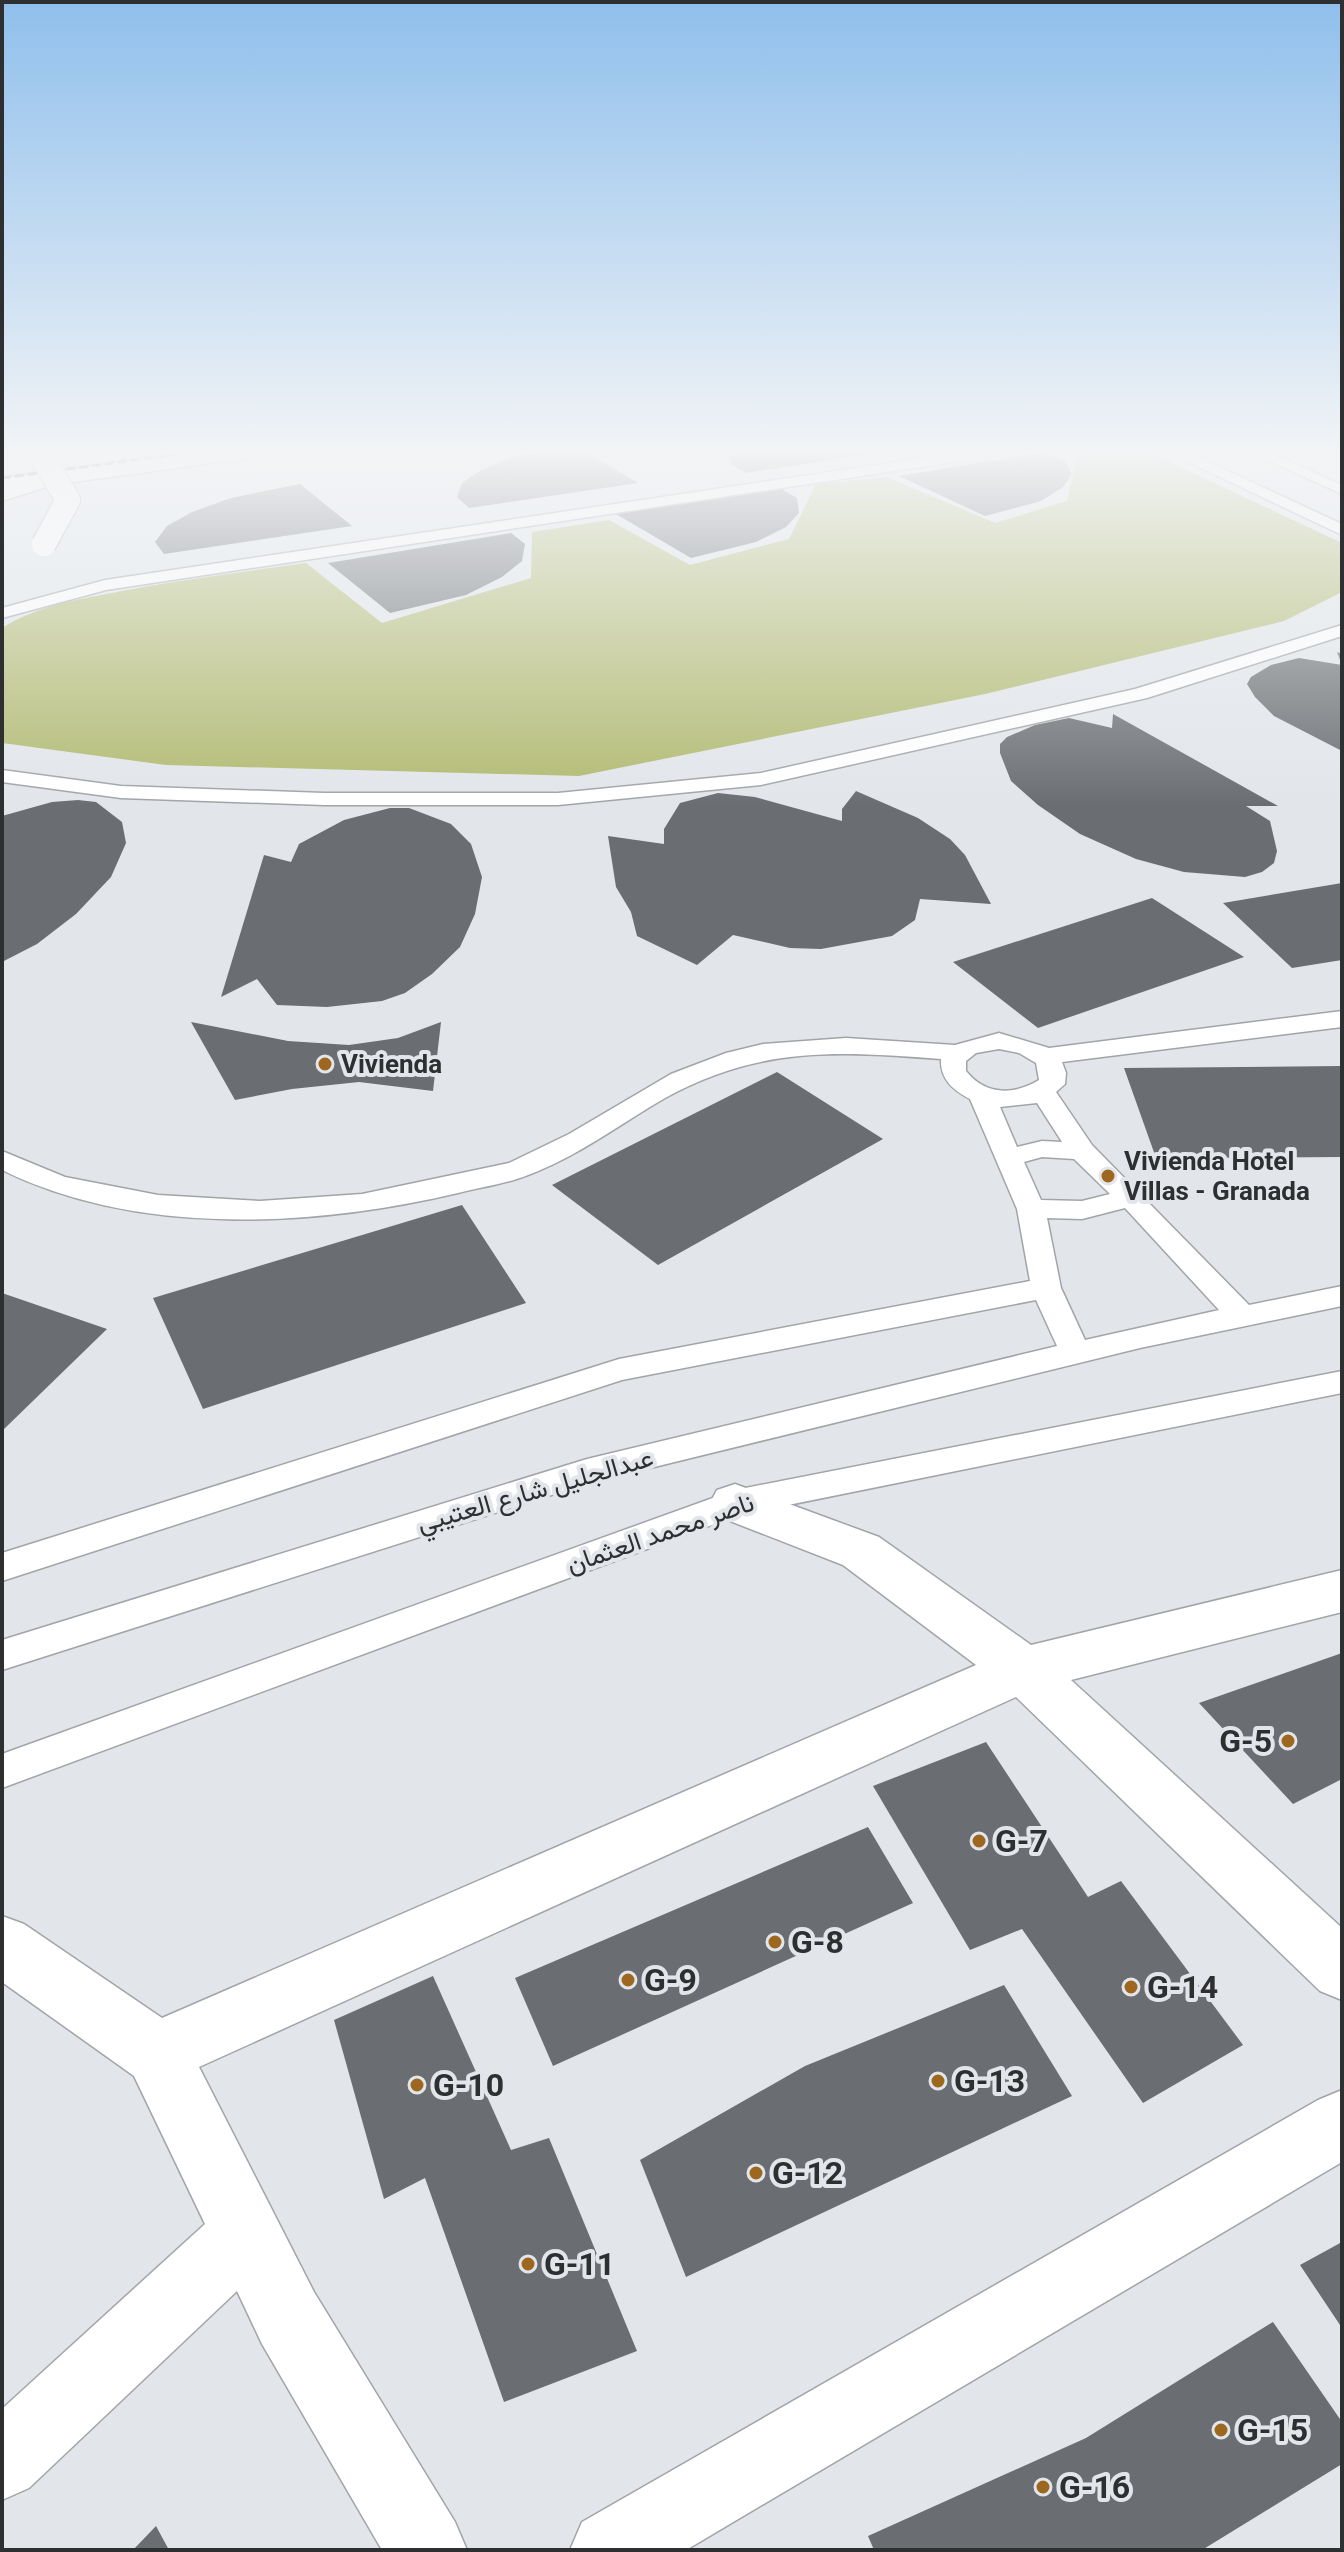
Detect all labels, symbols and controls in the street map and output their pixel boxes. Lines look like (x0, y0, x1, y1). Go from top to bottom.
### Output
place label: Vivienda (341, 1049, 442, 1079)
marker: Vivienda (316, 1055, 334, 1073)
place label: Vivienda Hotel Villas - Granada (1124, 1146, 1310, 1206)
marker: Vivienda Hotel Villas - Granada (1099, 1167, 1117, 1185)
street label: عبدالجليل شارع العتيبي (413, 1442, 658, 1544)
street label: ناصر محمد العثمان (562, 1487, 758, 1580)
place label: G-5 (1219, 1722, 1272, 1760)
marker: G-5 (1279, 1732, 1297, 1750)
place label: G-7 (995, 1822, 1048, 1860)
marker: G-7 (970, 1832, 988, 1850)
place label: G-8 (791, 1923, 844, 1961)
marker: G-8 (766, 1933, 784, 1951)
place label: G-9 (644, 1961, 697, 1999)
place label: G-14 (1147, 1968, 1218, 2006)
marker: G-9 (619, 1971, 637, 1989)
marker: G-14 (1122, 1978, 1140, 1996)
place label: G-13 (954, 2062, 1025, 2100)
place label: G-10 (433, 2066, 504, 2104)
marker: G-13 (929, 2072, 947, 2090)
marker: G-10 (408, 2076, 426, 2094)
place label: G-12 (772, 2154, 843, 2192)
marker: G-12 (747, 2164, 765, 2182)
place label: G-11 (544, 2245, 615, 2283)
marker: G-11 (519, 2255, 537, 2273)
place label: G-15 (1237, 2411, 1308, 2449)
marker: G-15 (1212, 2421, 1230, 2439)
place label: G-16 (1059, 2468, 1130, 2506)
marker: G-16 (1034, 2478, 1052, 2496)

